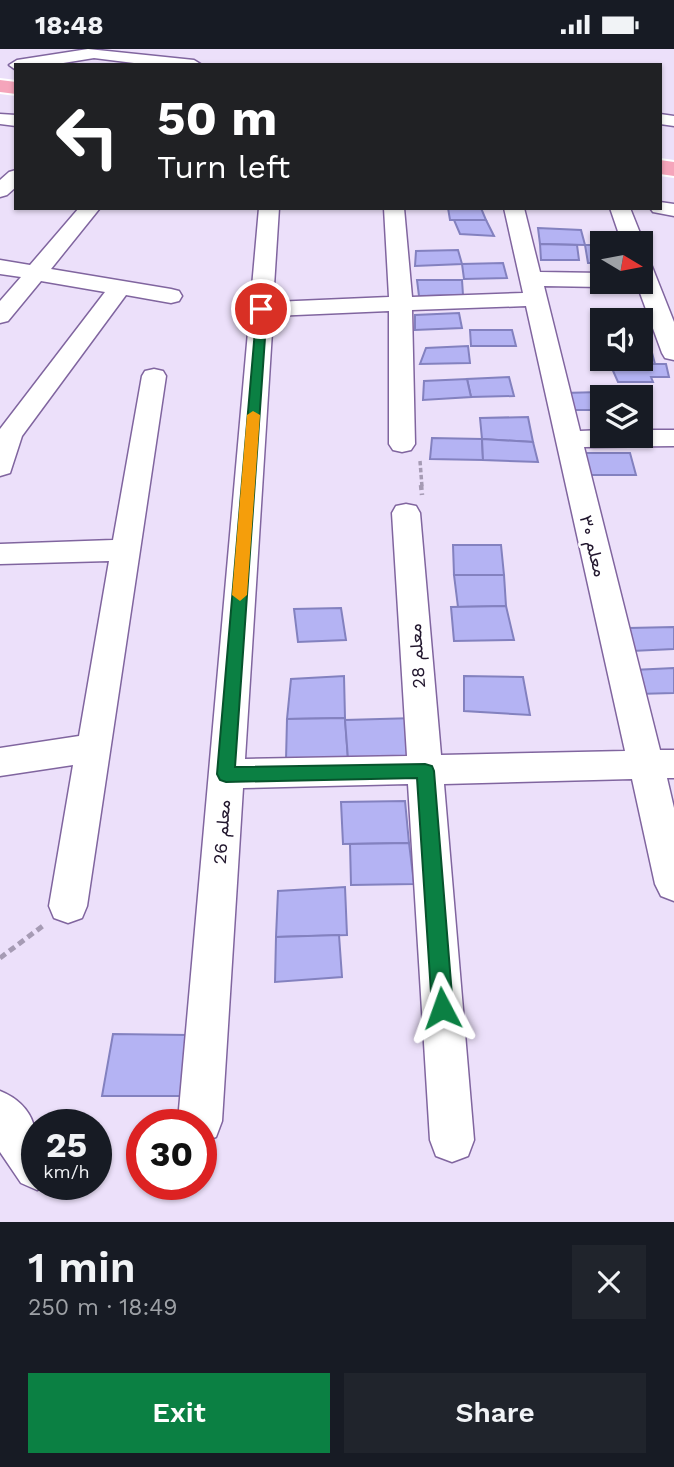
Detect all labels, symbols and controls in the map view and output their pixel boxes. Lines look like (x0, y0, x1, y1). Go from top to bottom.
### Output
text: 18:48 (35, 10, 103, 40)
text: 50 m (157, 89, 277, 147)
icon: left (42, 91, 133, 182)
text: Turn left (157, 148, 290, 186)
north arrow (590, 231, 653, 294)
map controls (590, 231, 653, 448)
pin (231, 279, 291, 339)
icon: arrive (242, 290, 280, 328)
button: sound (590, 308, 653, 371)
button: layers (590, 385, 653, 448)
street label: معلم ۳۰ (574, 513, 611, 579)
street label: معلم 28 (404, 623, 431, 689)
street label: معلم 26 (209, 799, 236, 865)
position arrow (405, 971, 479, 1045)
speed limit sign: 30 (126, 1109, 217, 1200)
text: 25 (46, 1124, 87, 1166)
text: km/h (43, 1161, 90, 1182)
text: 1 min (28, 1243, 136, 1292)
button: close (572, 1245, 646, 1319)
text: 250 m · 18:49 (28, 1294, 177, 1321)
button: Exit (28, 1373, 330, 1453)
button: Share (344, 1373, 646, 1453)

